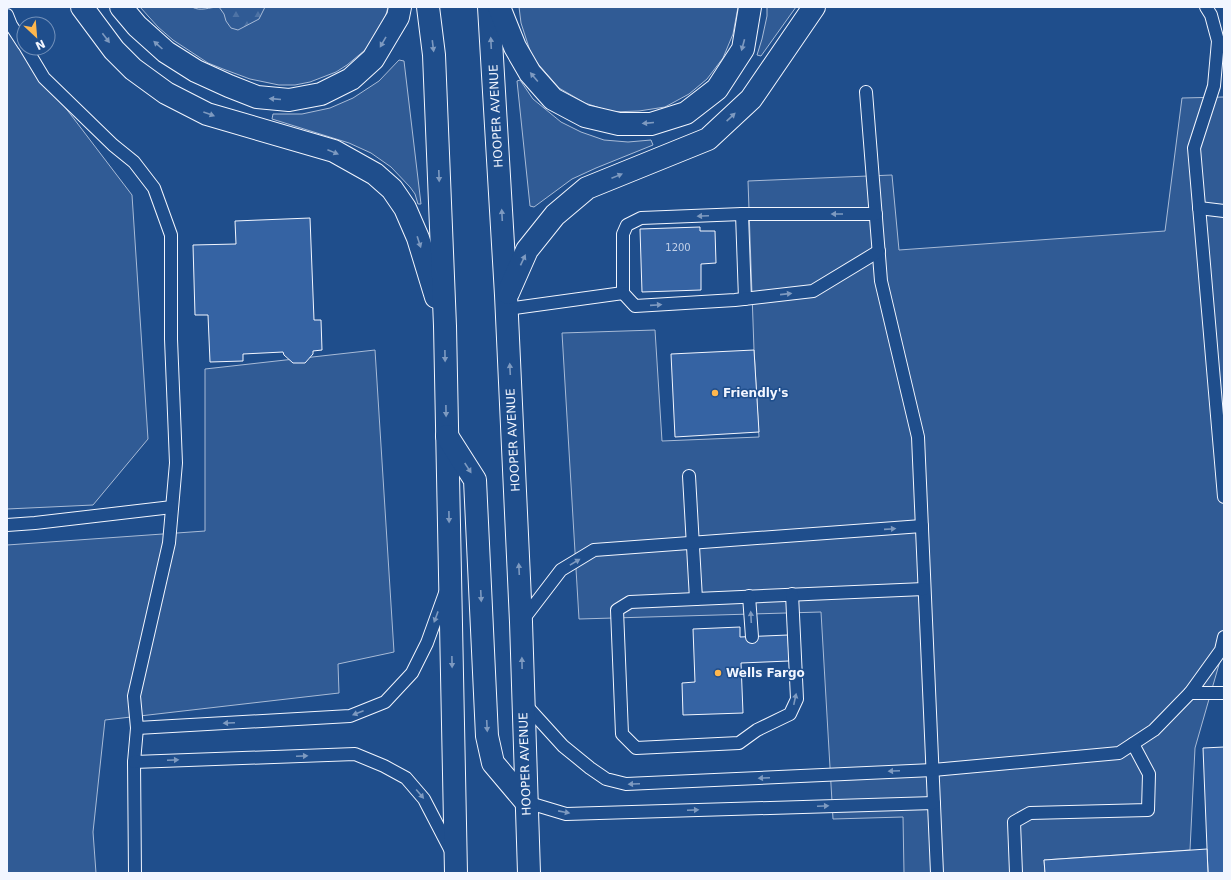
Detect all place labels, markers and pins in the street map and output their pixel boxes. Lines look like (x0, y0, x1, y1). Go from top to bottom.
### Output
place label: Friendly's (723, 386, 788, 400)
marker: Friendly's (710, 388, 720, 398)
place label: Wells Fargo (726, 666, 805, 680)
marker: Wells Fargo (713, 668, 723, 678)

